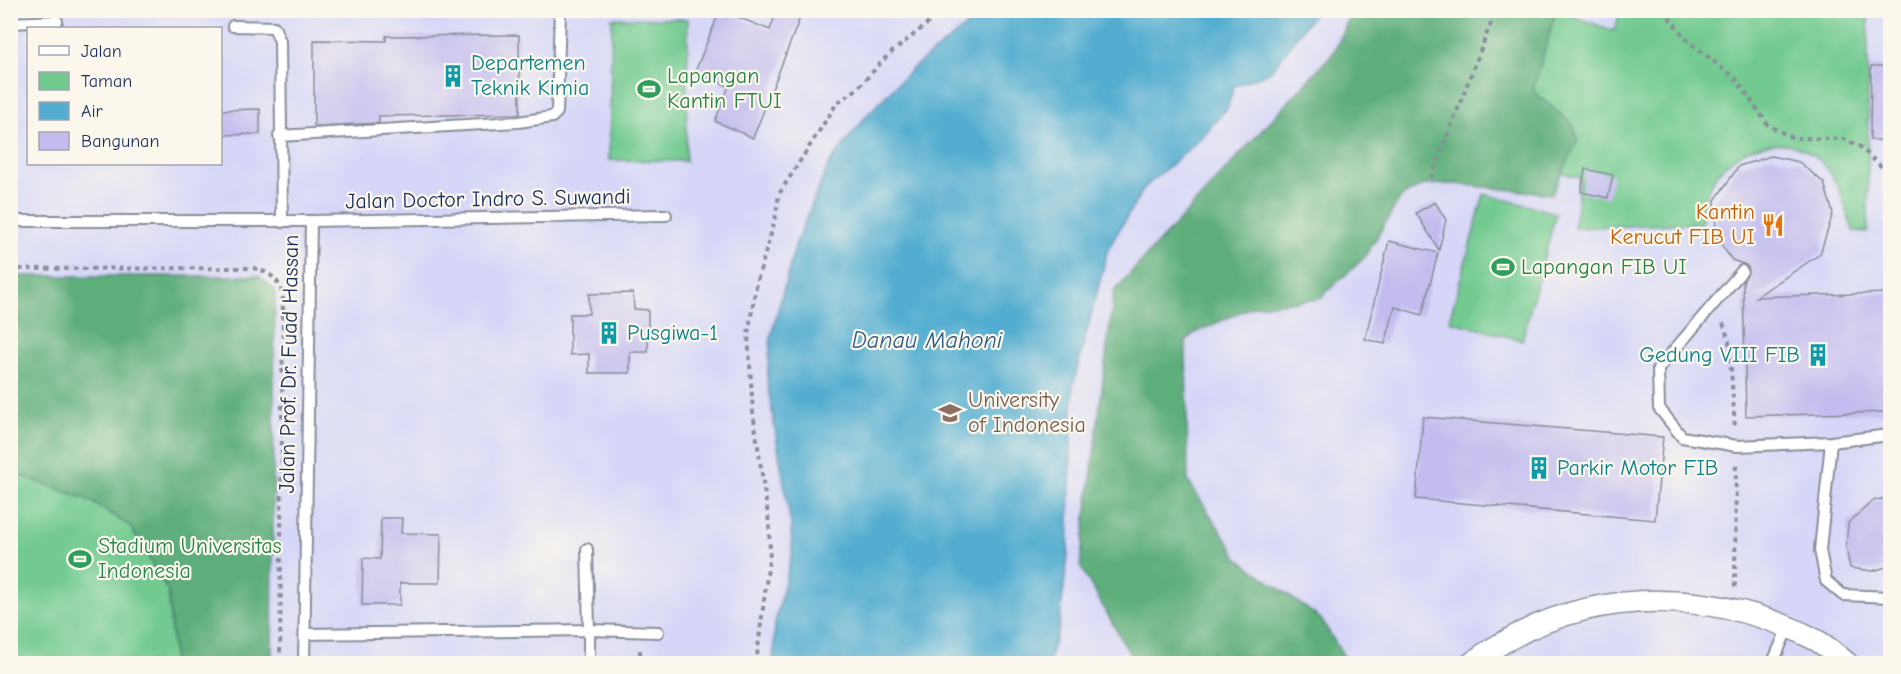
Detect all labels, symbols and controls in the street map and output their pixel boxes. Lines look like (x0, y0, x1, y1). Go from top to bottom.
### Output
legend (27, 27, 222, 165)
text: Jalan (81, 41, 122, 62)
place label: Departemen Teknik Kimia (471, 50, 589, 101)
building icon: Departemen Teknik Kimia (440, 63, 466, 89)
place label: Lapangan Kantin FTUI (667, 63, 782, 114)
text: Taman (81, 71, 132, 92)
sports icon: Lapangan Kantin FTUI (636, 76, 662, 102)
text: Air (81, 101, 104, 122)
text: Bangunan (81, 131, 159, 152)
street label: Jalan Doctor Indro S. Suwandi (345, 184, 631, 214)
place label: Kantin Kerucut FIB UI (1610, 199, 1755, 250)
restaurant icon: Kantin Kerucut FIB UI (1760, 212, 1786, 238)
street label: Jalan Prof. Dr. Fuad Hassan (274, 234, 304, 494)
sports icon: Lapangan FIB UI (1490, 254, 1516, 280)
place label: Lapangan FIB UI (1521, 254, 1687, 280)
building icon: Pusgiwa-1 (596, 320, 622, 346)
place label: Pusgiwa-1 (627, 320, 718, 346)
water label: Danau Mahoni (852, 326, 1003, 354)
place label: Gedung VIII FIB (1639, 342, 1800, 368)
building icon: Gedung VIII FIB (1805, 342, 1831, 368)
place label: University of Indonesia (968, 387, 1086, 438)
school or university icon: University of Indonesia (937, 400, 963, 426)
building icon: Parkir Motor FIB (1526, 455, 1552, 481)
place label: Parkir Motor FIB (1557, 455, 1718, 481)
place label: Stadium Universitas Indonesia (98, 533, 282, 584)
sports icon: Stadium Universitas Indonesia (67, 546, 93, 572)

